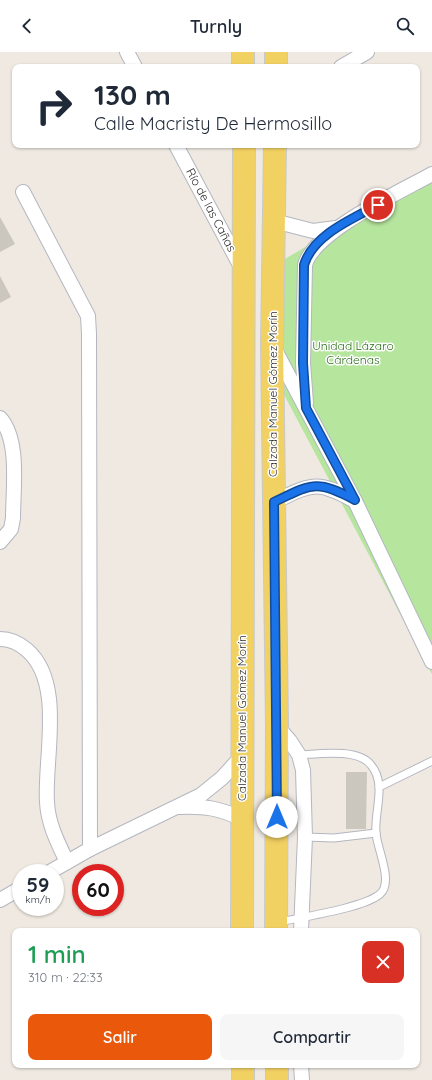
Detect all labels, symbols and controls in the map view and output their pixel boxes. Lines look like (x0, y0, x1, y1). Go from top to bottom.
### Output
icon: back (16, 15, 38, 37)
text: Turnly (190, 15, 242, 38)
icon: search (394, 15, 416, 37)
text: 130 m (94, 77, 171, 112)
icon: right (28, 80, 80, 132)
text: Calle Macristy De Hermosillo (94, 112, 332, 135)
street label: Río de las Cañas (183, 165, 240, 254)
pin (361, 188, 395, 222)
icon: arrive (367, 194, 389, 216)
street label: Calzada Manuel Gómez Morín (265, 311, 280, 477)
park label: Unidad Lázaro Cárdenas (312, 338, 394, 367)
street label: Calzada Manuel Gómez Morín (234, 635, 249, 801)
position arrow (256, 796, 298, 838)
speed limit sign: 60 (72, 864, 124, 916)
text: 59 (27, 872, 49, 897)
text: km/h (25, 893, 51, 906)
text: 1 min (28, 939, 86, 969)
button: close (362, 941, 404, 983)
text: 310 m · 22:33 (28, 969, 103, 985)
button: Salir (28, 1014, 212, 1060)
button: Compartir (220, 1014, 404, 1060)

